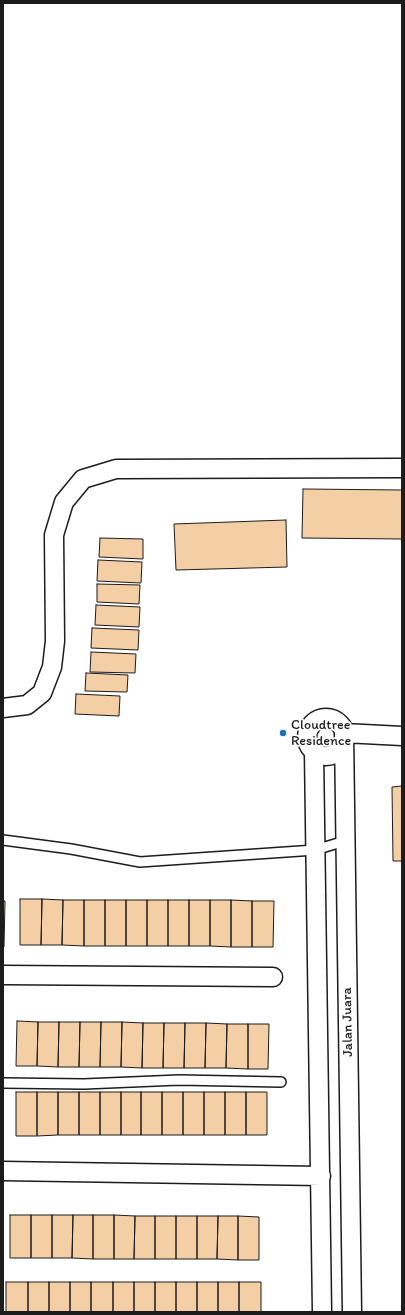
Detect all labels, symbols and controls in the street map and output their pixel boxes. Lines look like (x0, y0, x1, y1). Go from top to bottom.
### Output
place label: Cloudtree Residence (291, 717, 351, 750)
marker: Cloudtree Residence (278, 728, 288, 738)
street label: Jalan Juara (339, 987, 357, 1057)

